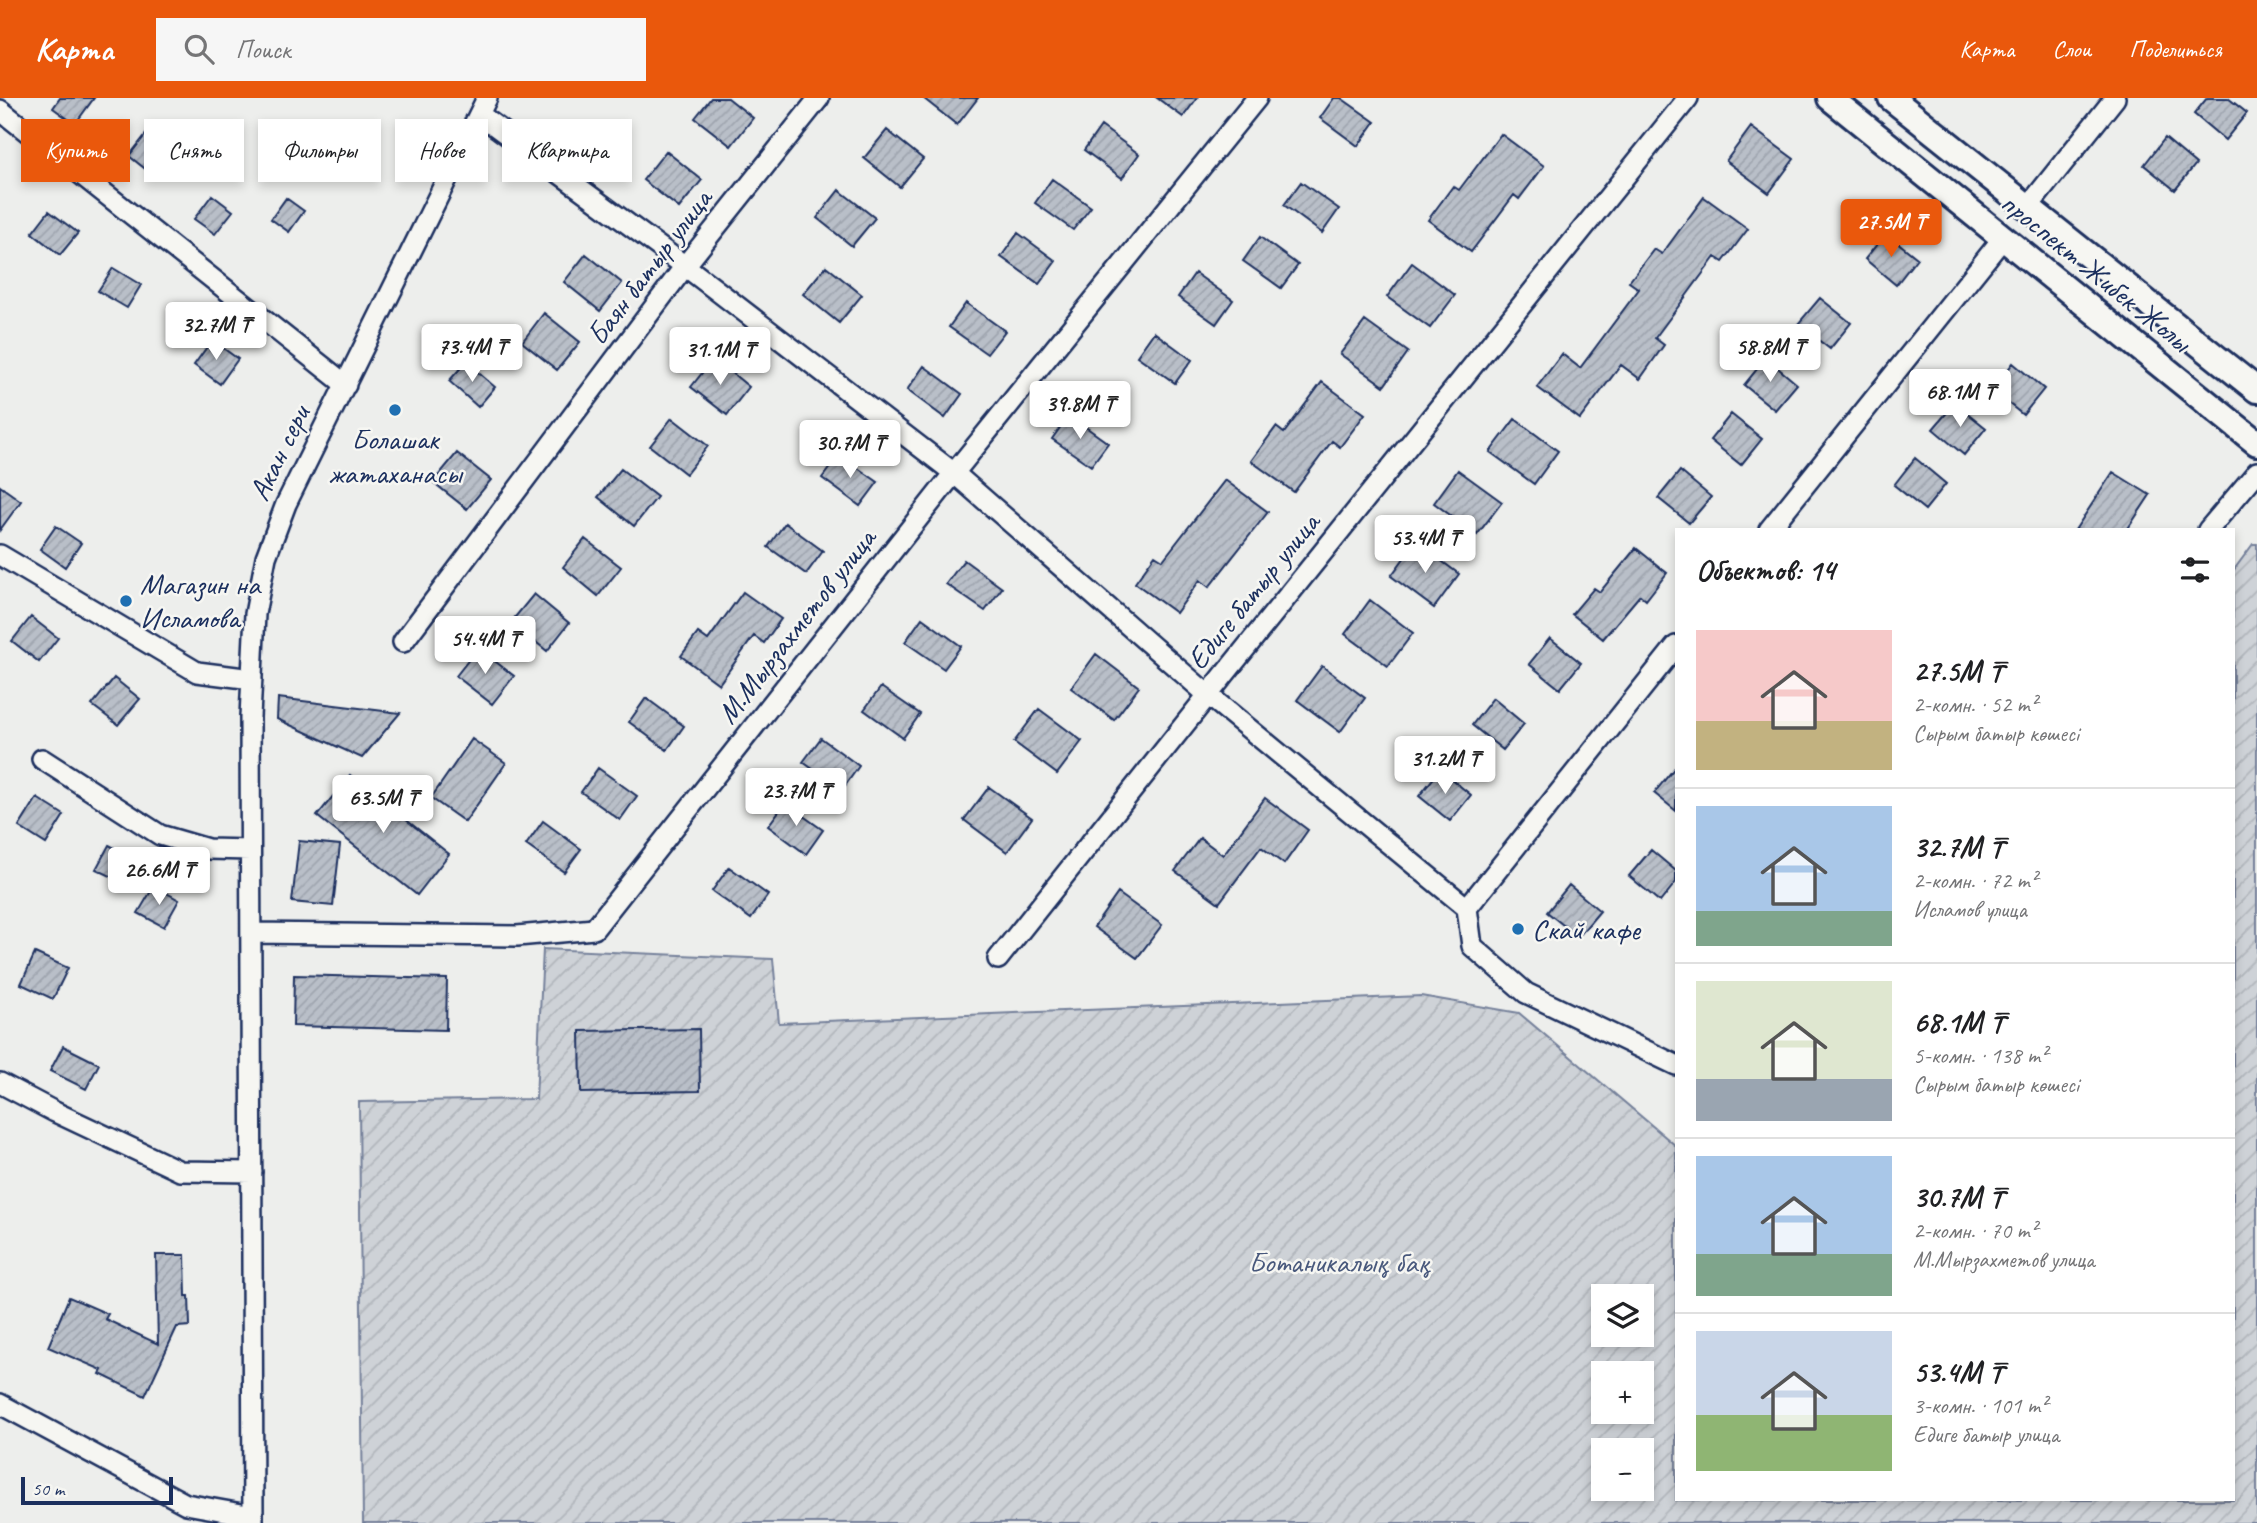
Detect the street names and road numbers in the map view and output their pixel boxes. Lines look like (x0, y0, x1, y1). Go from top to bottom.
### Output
street label: Баян батыр улица (578, 179, 722, 352)
street label: проспект Жибек Жолы (1993, 184, 2200, 362)
street label: Акан сери (240, 397, 319, 507)
street label: Едиге батыр улица (1178, 503, 1329, 677)
street label: М.Мырзахметов улица (708, 519, 886, 731)

